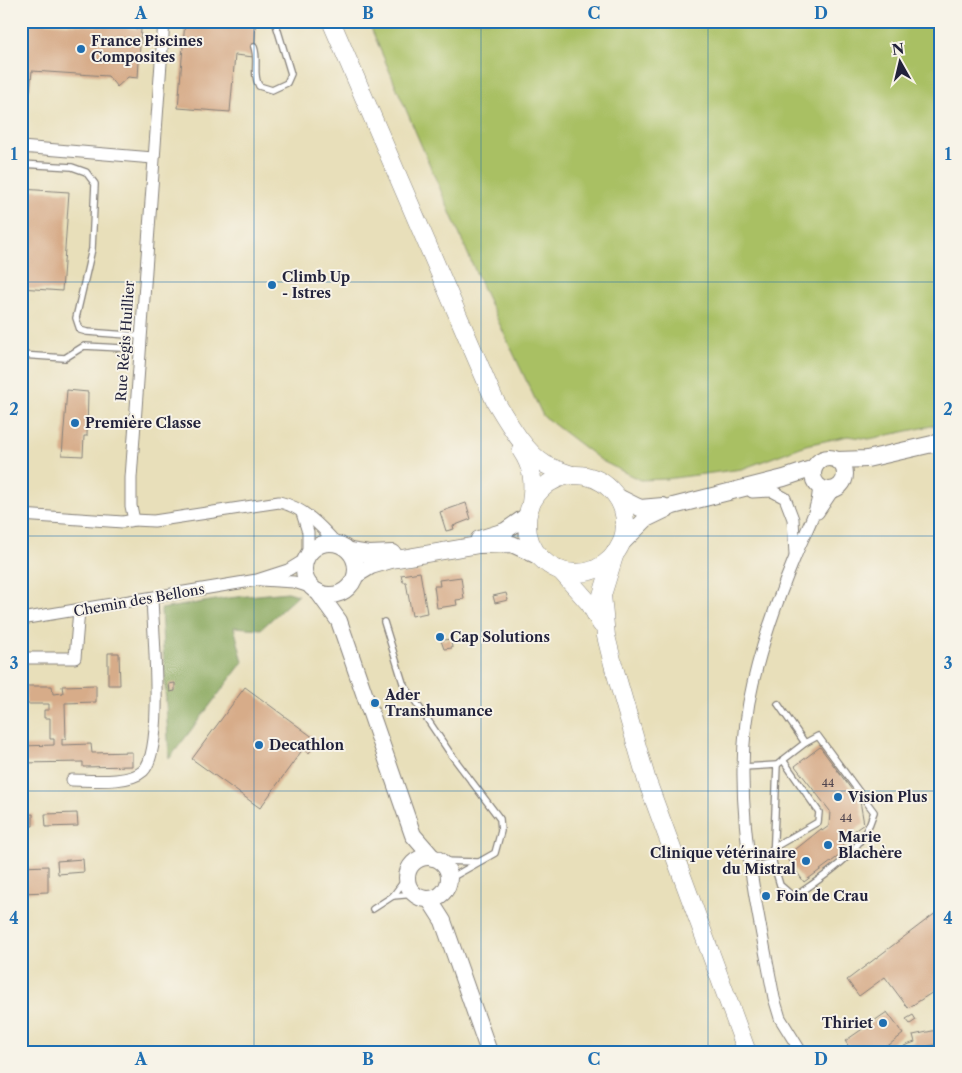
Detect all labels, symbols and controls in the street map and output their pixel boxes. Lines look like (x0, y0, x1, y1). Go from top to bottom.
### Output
text: A (134, 3, 148, 23)
text: B (362, 3, 374, 23)
text: C (588, 3, 600, 23)
text: D (814, 3, 828, 23)
place label: France Piscines Composites (91, 32, 203, 66)
north arrow (874, 38, 924, 88)
text: N (891, 39, 905, 59)
marker: France Piscines Composites (75, 43, 87, 55)
text: 1 (10, 144, 18, 164)
text: 1 (944, 144, 952, 164)
place label: Climb Up - Istres (282, 268, 350, 302)
marker: Climb Up - Istres (266, 279, 278, 291)
street label: Rue Régis Huillier (112, 280, 138, 402)
text: 2 (9, 399, 19, 419)
text: 2 (943, 399, 953, 419)
place label: Première Classe (85, 414, 201, 432)
marker: Première Classe (69, 417, 81, 429)
street label: Chemin des Bellons (72, 580, 206, 620)
place label: Cap Solutions (450, 628, 550, 646)
marker: Cap Solutions (434, 631, 446, 643)
text: 3 (9, 653, 19, 673)
text: 3 (943, 653, 953, 673)
place label: Ader Transhumance (384, 686, 493, 720)
marker: Ader Transhumance (369, 697, 381, 709)
place label: Decathlon (269, 736, 344, 754)
marker: Decathlon (253, 739, 265, 751)
house number: 44 (822, 776, 834, 790)
place label: Vision Plus (847, 788, 928, 806)
marker: Vision Plus (832, 791, 844, 803)
house number: 44 (840, 811, 852, 825)
place label: Marie Blachère (838, 828, 902, 862)
marker: Marie Blachère (822, 839, 834, 851)
place label: Clinique vétérinaire du Mistral (650, 844, 796, 878)
marker: Clinique vétérinaire du Mistral (800, 855, 812, 867)
place label: Foin de Crau (776, 887, 869, 905)
marker: Foin de Crau (760, 890, 772, 902)
text: 4 (9, 908, 19, 928)
text: 4 (943, 908, 953, 928)
place label: Thiriet (822, 1014, 873, 1032)
marker: Thiriet (877, 1017, 889, 1029)
text: A (134, 1049, 148, 1069)
text: B (362, 1049, 374, 1069)
text: C (588, 1049, 600, 1069)
text: D (814, 1049, 828, 1069)

